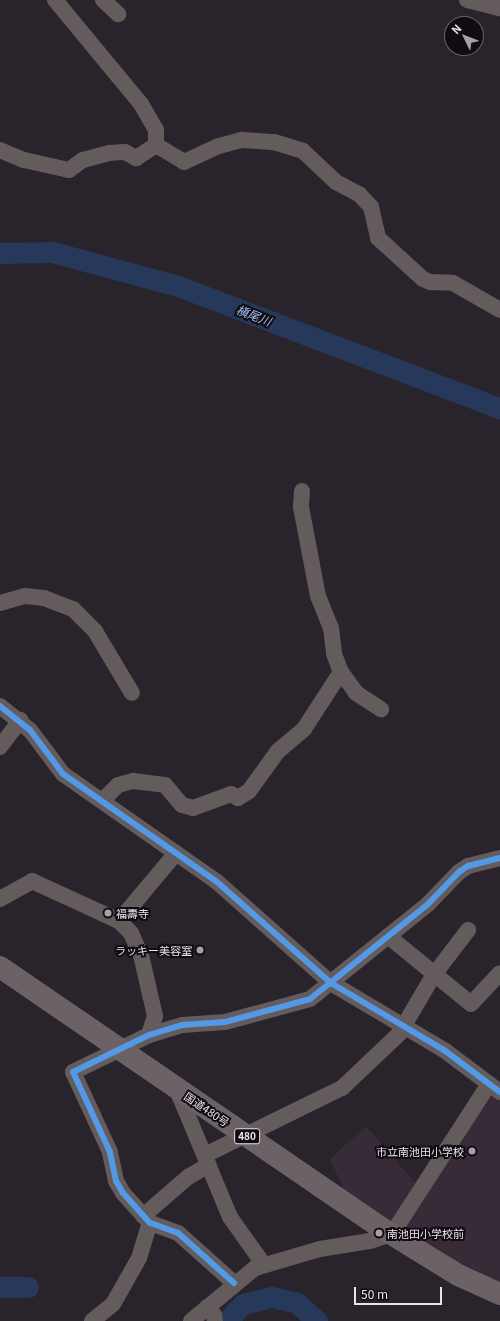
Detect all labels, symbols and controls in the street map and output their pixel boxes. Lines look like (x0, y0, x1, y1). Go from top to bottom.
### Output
north arrow (444, 16, 484, 56)
text: N (447, 20, 465, 37)
water label: 槇尾川 (235, 302, 273, 328)
place label: 福壽寺 (116, 906, 149, 920)
marker: 福壽寺 (103, 908, 113, 918)
place label: ラッキー美容室 (115, 943, 192, 957)
marker: ラッキー美容室 (195, 945, 205, 955)
street label: 国道480号 (182, 1089, 232, 1129)
road number: 480 (234, 1128, 260, 1144)
place label: 市立南池田小学校 (376, 1144, 464, 1158)
marker: 市立南池田小学校 (467, 1146, 477, 1156)
place label: 南池田小学校前 (387, 1226, 464, 1240)
marker: 南池田小学校前 (374, 1228, 384, 1238)
scale bar (356, 1279, 444, 1305)
text: 50 m (361, 1285, 388, 1302)

